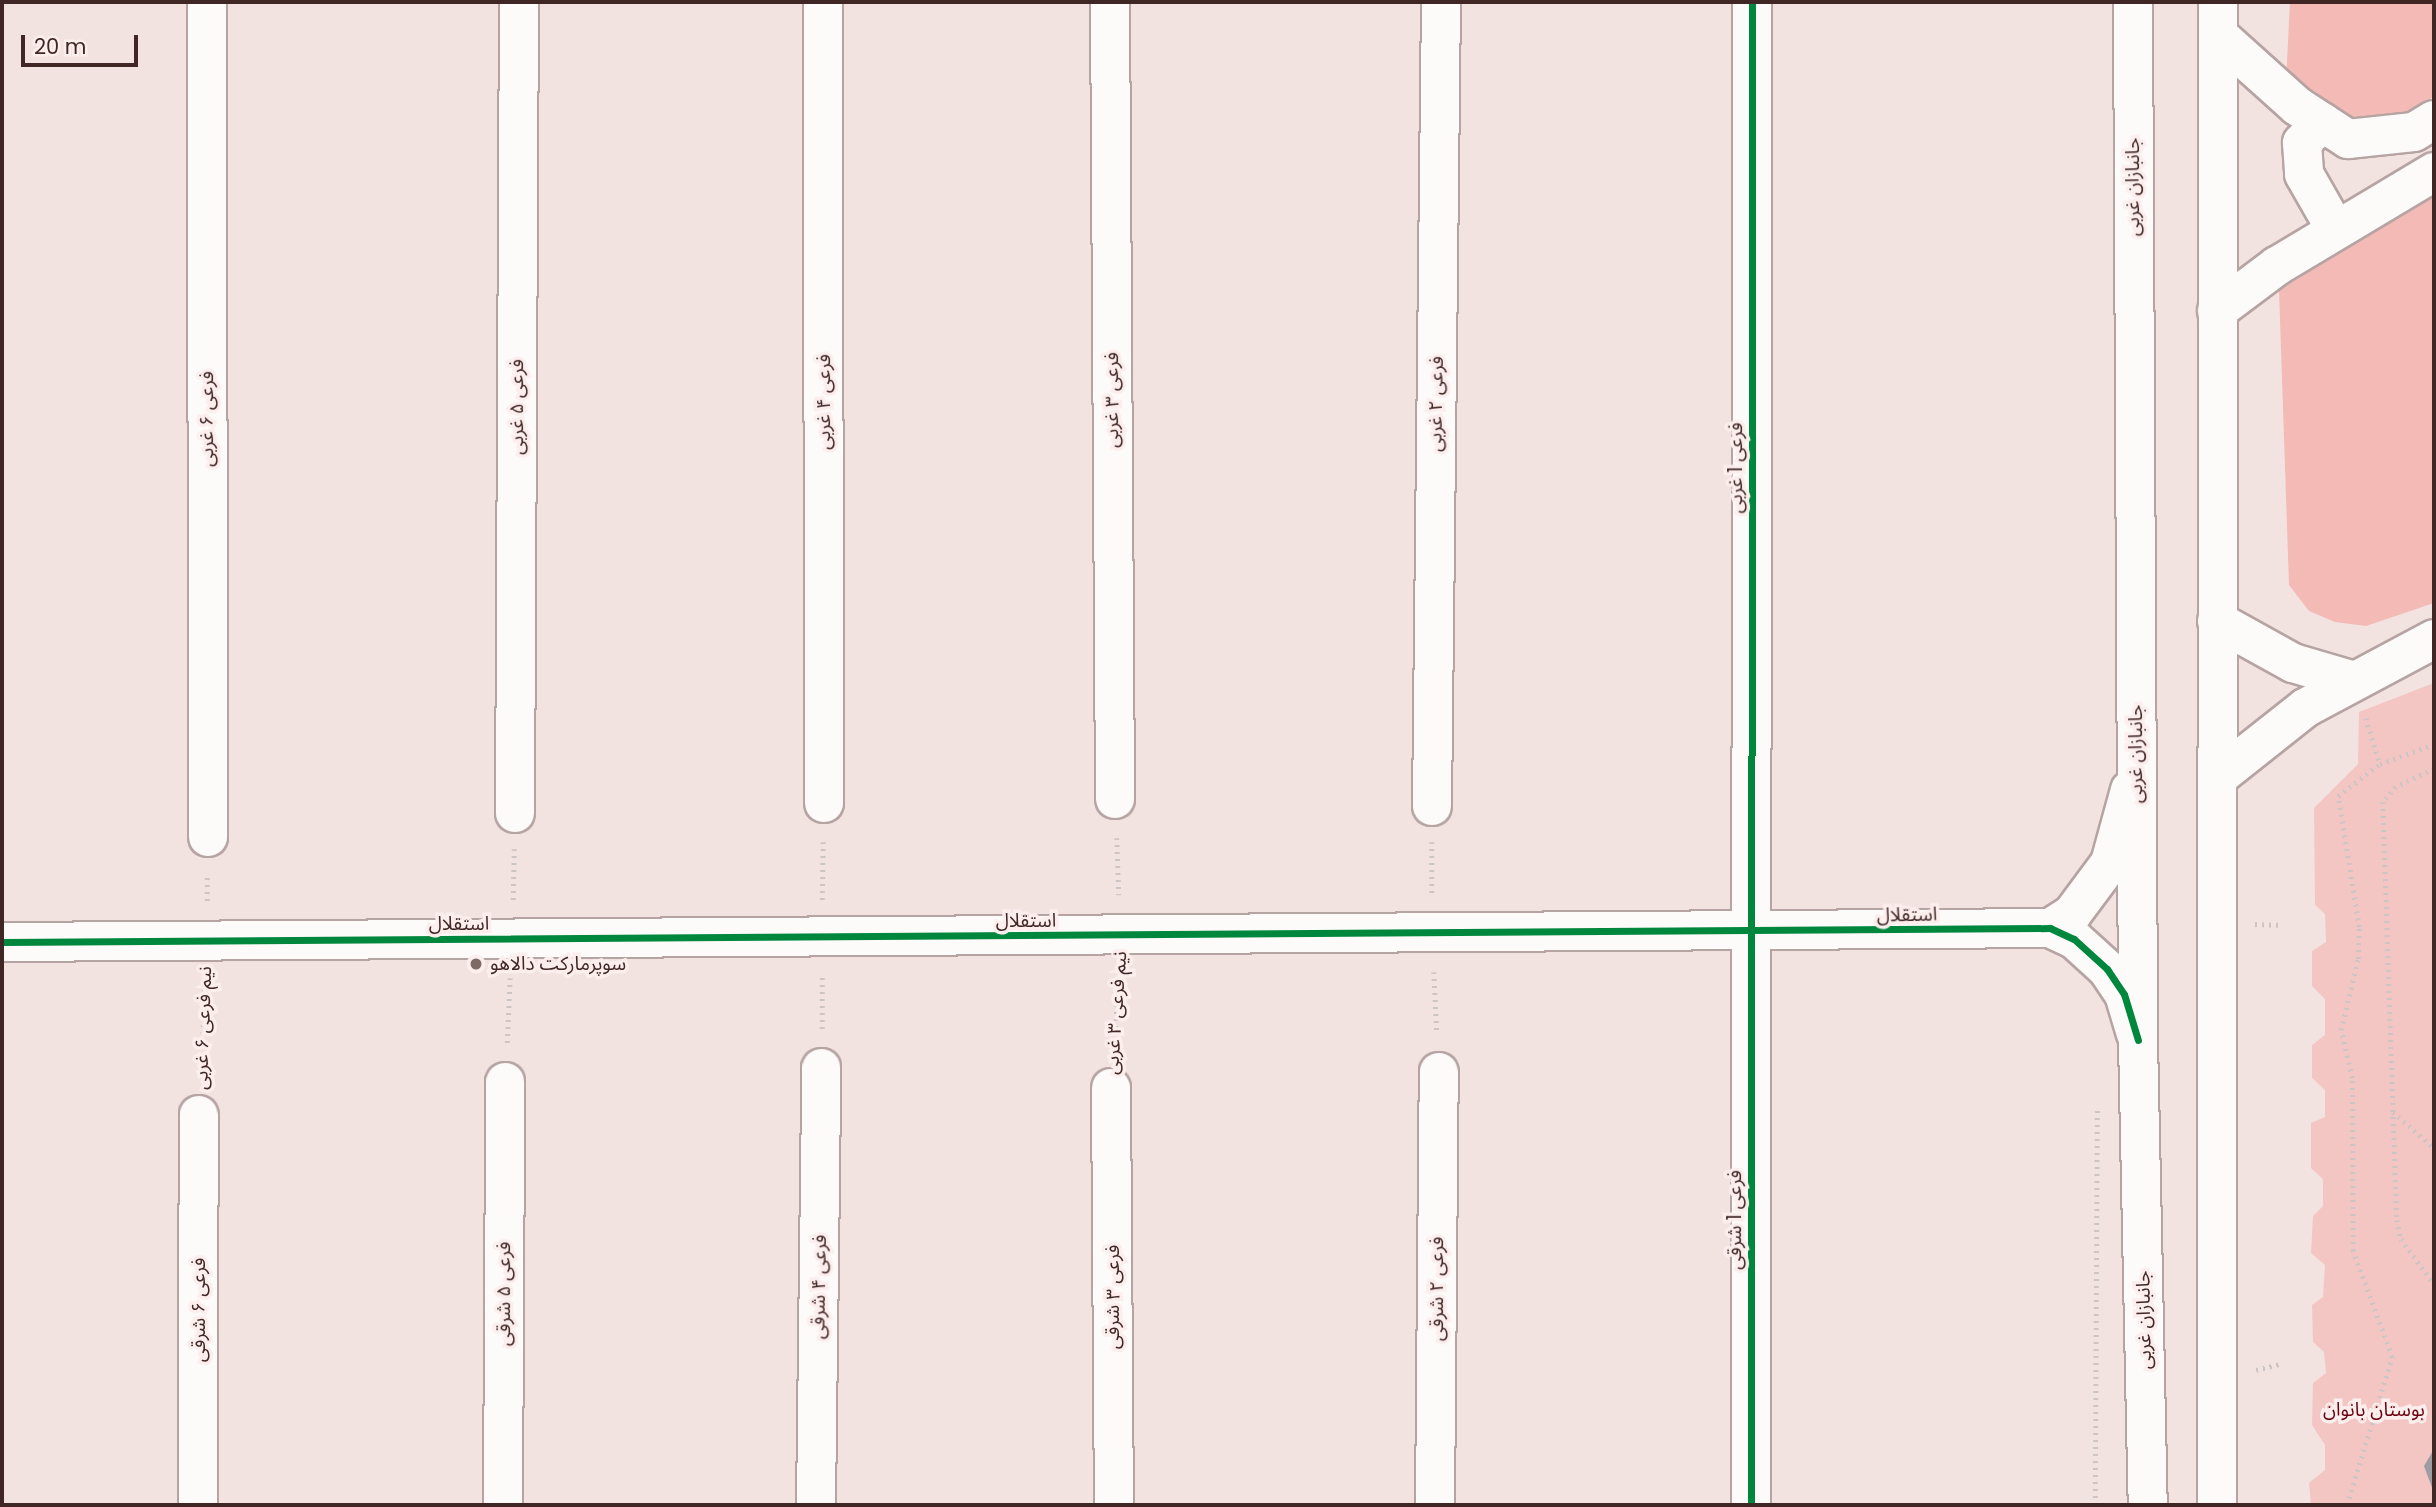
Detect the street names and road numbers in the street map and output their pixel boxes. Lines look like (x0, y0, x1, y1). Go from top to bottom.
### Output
street label: جانبازان غربی (2122, 138, 2144, 236)
street label: فرعی ۳ غربی (1101, 352, 1123, 448)
street label: فرعی ۴ غربی (813, 354, 835, 450)
street label: فرعی ۲ غربی (1424, 356, 1448, 452)
street label: فرعی ۵ غربی (506, 359, 528, 455)
street label: فرعی ۶ غربی (196, 371, 218, 467)
street label: فرعی 1 غربی (1725, 423, 1747, 513)
street label: جانبازان غربی (2125, 705, 2147, 803)
street label: استقلال (1877, 903, 1937, 927)
street label: استقلال (996, 910, 1056, 932)
street label: استقلال (429, 913, 489, 935)
street label: نیم فرعی ۳ غربی (1100, 951, 1132, 1075)
street label: نیم فرعی ۶ غربی (189, 966, 217, 1090)
street label: فرعی 1 شرقی (1724, 1170, 1746, 1270)
street label: فرعی ۴ شرقی (807, 1235, 831, 1339)
street label: فرعی ۲ شرقی (1426, 1237, 1448, 1341)
street label: فرعی ۵ شرقی (493, 1242, 515, 1346)
street label: فرعی ۳ شرقی (1102, 1245, 1124, 1349)
street label: فرعی ۶ شرقی (188, 1258, 210, 1362)
street label: جانبازان غربی (2132, 1271, 2156, 1369)

